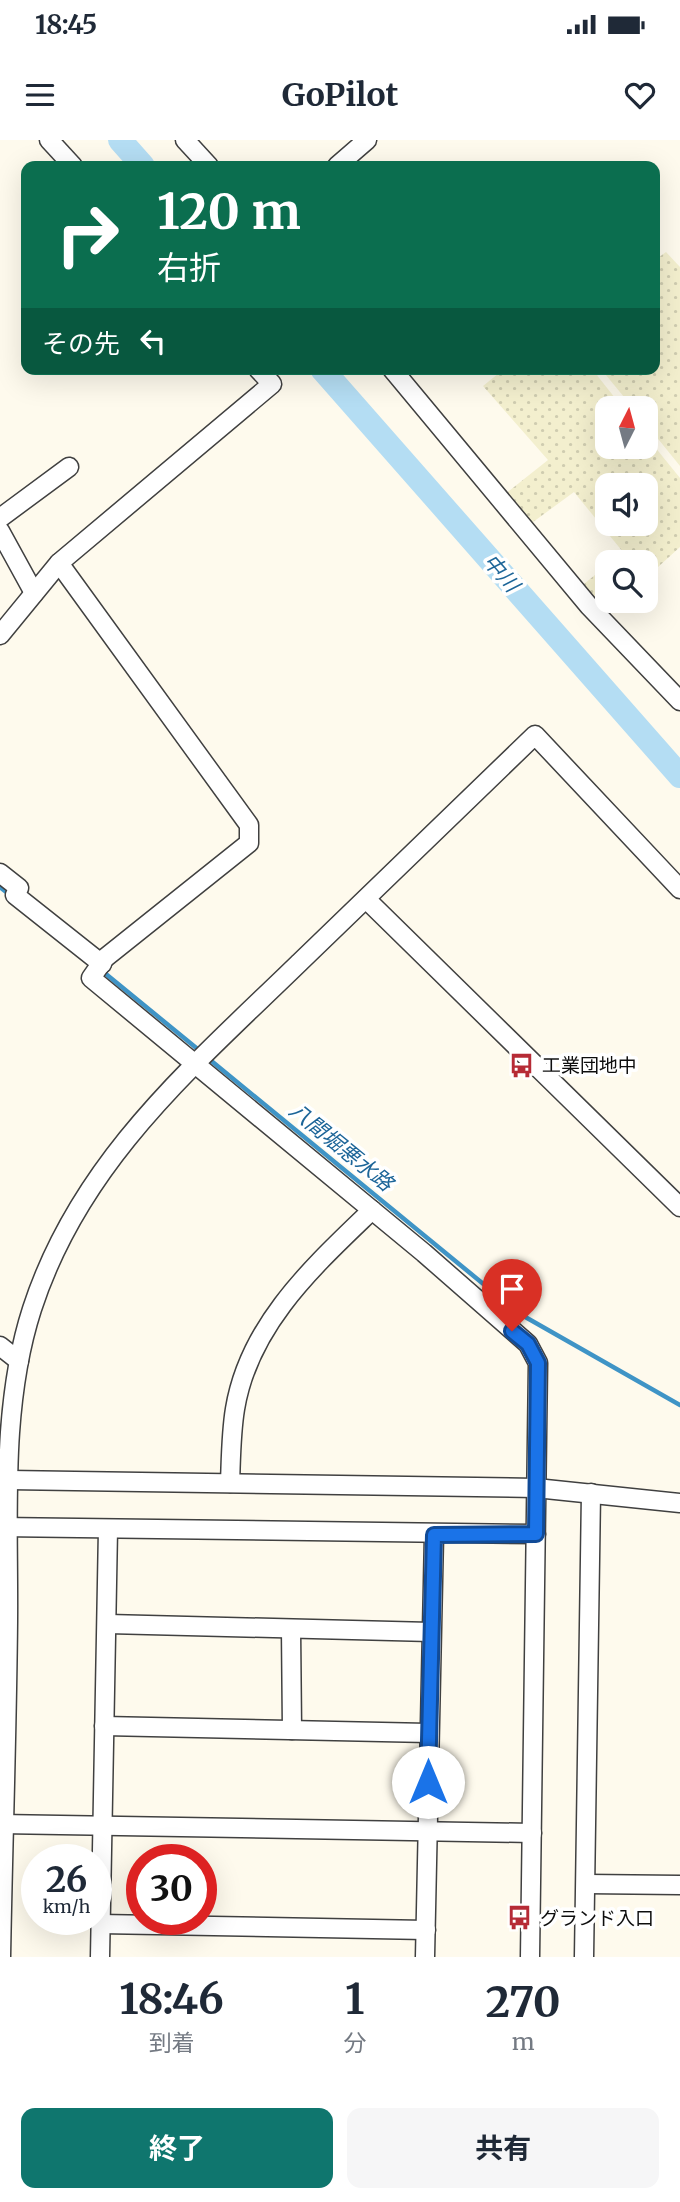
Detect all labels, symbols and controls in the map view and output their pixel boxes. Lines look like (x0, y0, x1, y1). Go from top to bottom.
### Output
text: 18:45 (35, 8, 97, 41)
text: GoPilot (282, 75, 398, 115)
icon: menu (21, 76, 59, 114)
icon: heart (621, 76, 659, 114)
text: 120 m (157, 181, 301, 242)
icon: right (42, 189, 133, 280)
text: 右折 (157, 248, 221, 288)
icon: left (134, 322, 172, 360)
text: その先 (42, 327, 120, 360)
north arrow (595, 396, 658, 458)
map controls (595, 396, 658, 613)
button: sound (595, 473, 658, 536)
water label: 中川 (477, 548, 527, 599)
button: search (595, 550, 658, 613)
bus stop icon: 工業団地中 (508, 1051, 536, 1079)
place label: 工業団地中 (542, 1053, 637, 1077)
water label: 八間堀悪水路 (284, 1096, 400, 1198)
pin (482, 1259, 542, 1331)
icon: arrive (493, 1270, 531, 1308)
position arrow (391, 1745, 465, 1819)
speed limit sign: 30 (126, 1844, 217, 1935)
text: 26 (46, 1858, 87, 1902)
text: km/h (43, 1895, 90, 1918)
bus stop icon: グランド入口 (506, 1904, 534, 1932)
place label: グランド入口 (540, 1906, 654, 1930)
text: 18:46 (119, 1973, 224, 2025)
text: 1 (345, 1973, 364, 2025)
text: 270 (486, 1976, 561, 2028)
text: m (512, 2027, 535, 2056)
text: 到着 (149, 2028, 195, 2057)
text: 分 (343, 2028, 366, 2057)
button: 終了 (21, 2108, 333, 2188)
button: 共有 (347, 2108, 659, 2188)

